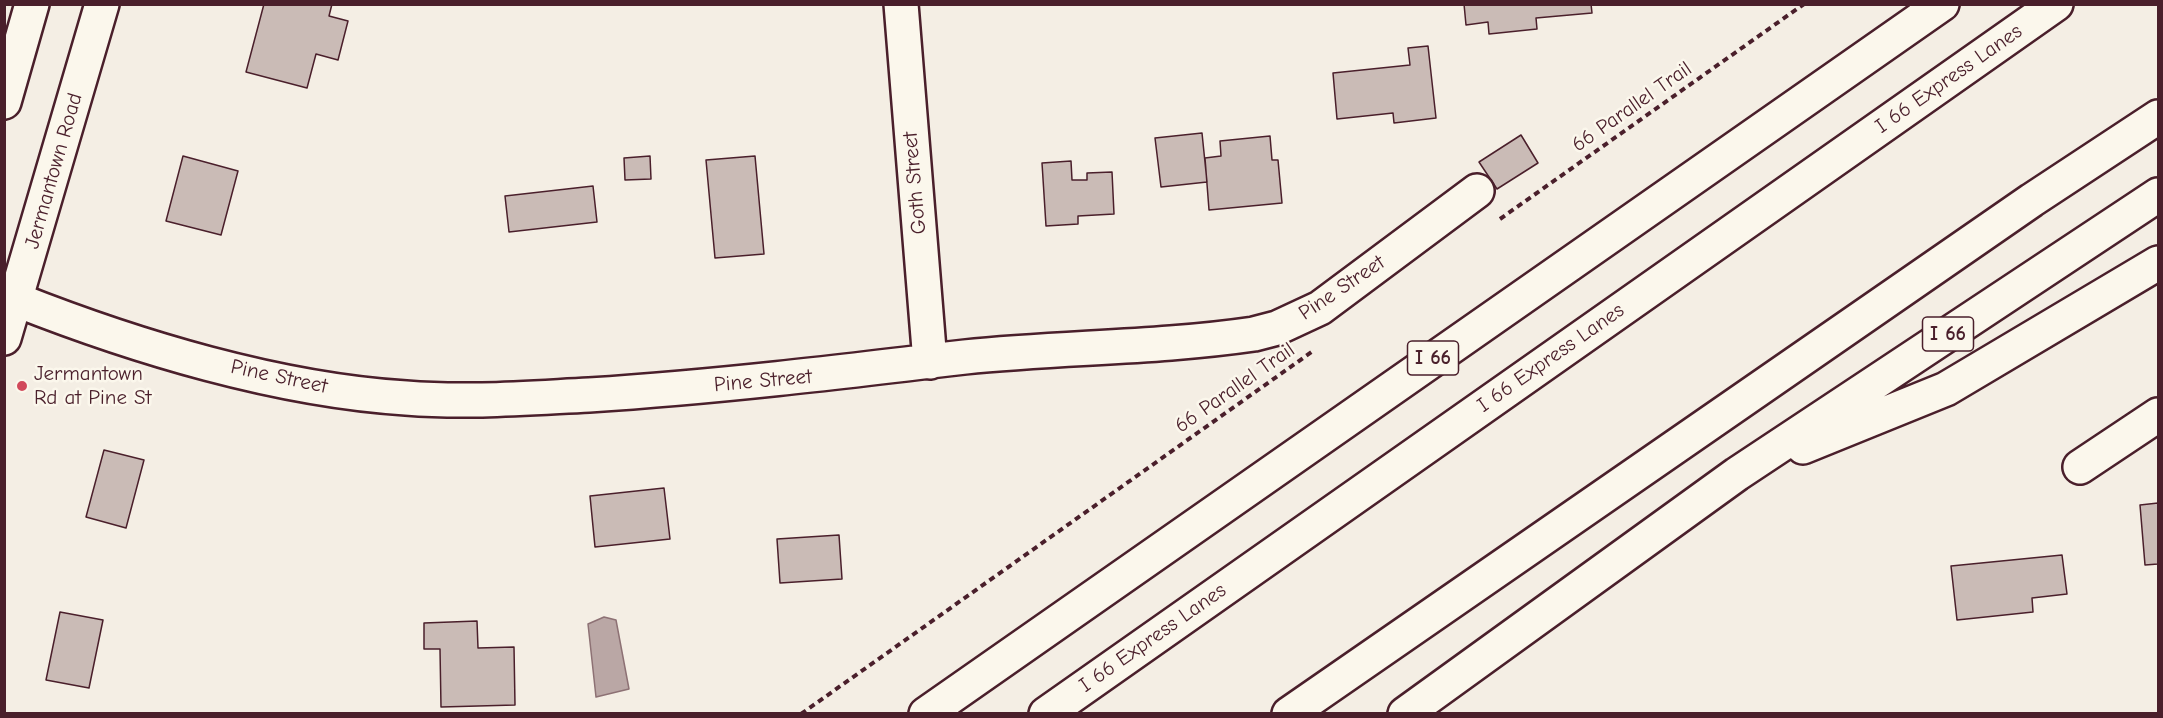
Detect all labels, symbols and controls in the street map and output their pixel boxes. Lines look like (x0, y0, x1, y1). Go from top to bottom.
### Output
street label: I 66 Express Lanes (1871, 19, 2027, 139)
street label: 66 Parallel Trail (1567, 56, 1697, 158)
street label: Jermantown Road (20, 90, 88, 252)
street label: Goth Street (898, 131, 932, 235)
street label: Pine Street (1294, 250, 1390, 326)
street label: I 66 Express Lanes (1473, 298, 1629, 418)
road number: I 66 (1922, 317, 1974, 351)
street label: 66 Parallel Trail (1170, 337, 1300, 439)
road number: I 66 (1408, 341, 1458, 375)
street label: Pine Street (228, 354, 330, 400)
place label: Jermantown Rd at Pine St (34, 361, 152, 411)
street label: Pine Street (713, 364, 813, 398)
marker: Jermantown Rd at Pine St (15, 379, 29, 393)
street label: I 66 Express Lanes (1075, 578, 1231, 698)

